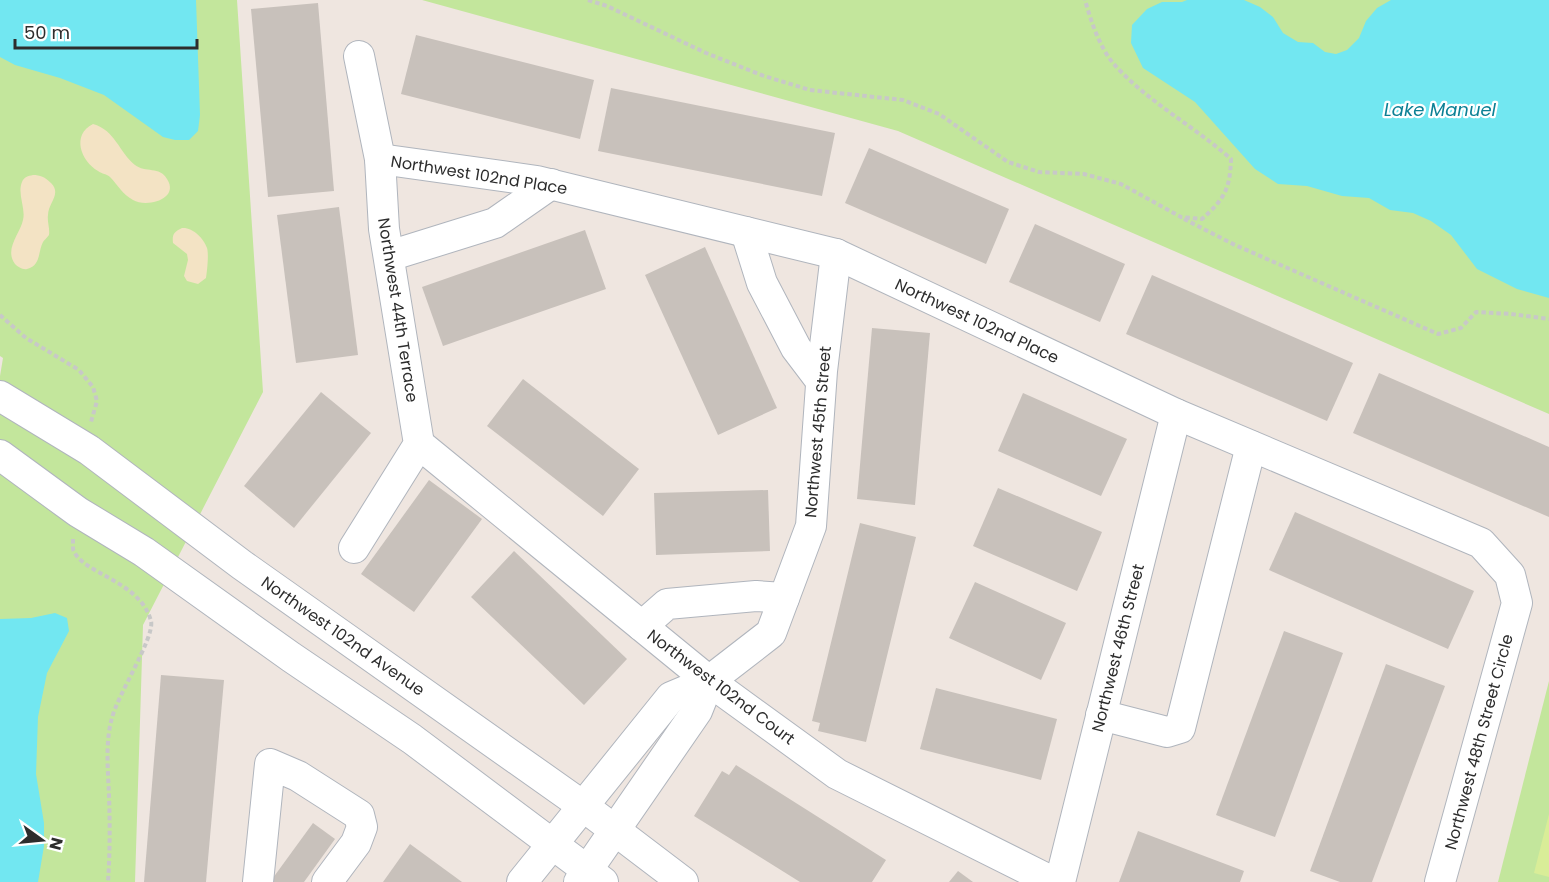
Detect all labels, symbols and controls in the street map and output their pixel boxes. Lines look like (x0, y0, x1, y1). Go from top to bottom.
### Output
scale bar (15, 12, 196, 50)
text: 50 m (24, 20, 70, 45)
water label: Lake Manuel (1384, 97, 1497, 122)
street label: Northwest 102nd Place (389, 150, 569, 200)
street label: Northwest 44th Terrace (372, 216, 424, 404)
street label: Northwest 102nd Place (891, 273, 1063, 369)
street label: Northwest 45th Street (799, 345, 837, 519)
street label: Northwest 46th Street (1086, 561, 1150, 734)
street label: Northwest 102nd Avenue (257, 571, 429, 701)
street label: Northwest 102nd Court (642, 624, 800, 750)
street label: Northwest 48th Street Circle (1439, 632, 1519, 852)
north arrow (12, 810, 72, 870)
text: N (43, 835, 69, 853)

